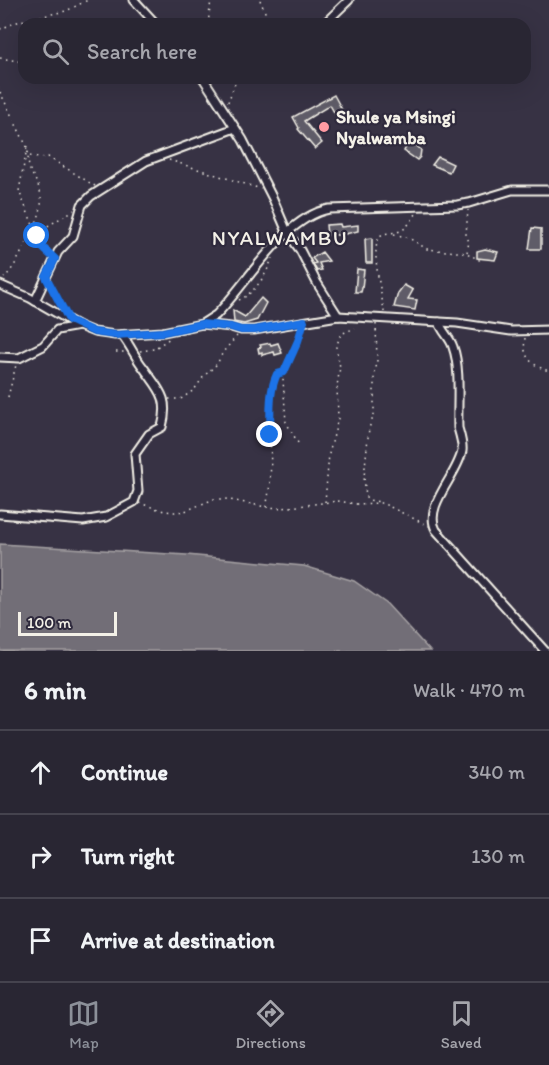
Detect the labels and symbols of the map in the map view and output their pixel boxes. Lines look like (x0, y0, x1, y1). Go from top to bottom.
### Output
place label: Shule ya Msingi Nyalwamba (336, 106, 456, 149)
marker: Shule ya Msingi Nyalwamba (317, 120, 331, 134)
route start (23, 222, 49, 248)
district label: NYALWAMBU (212, 225, 348, 250)
route end (256, 421, 282, 447)
scale bar (18, 609, 117, 636)

